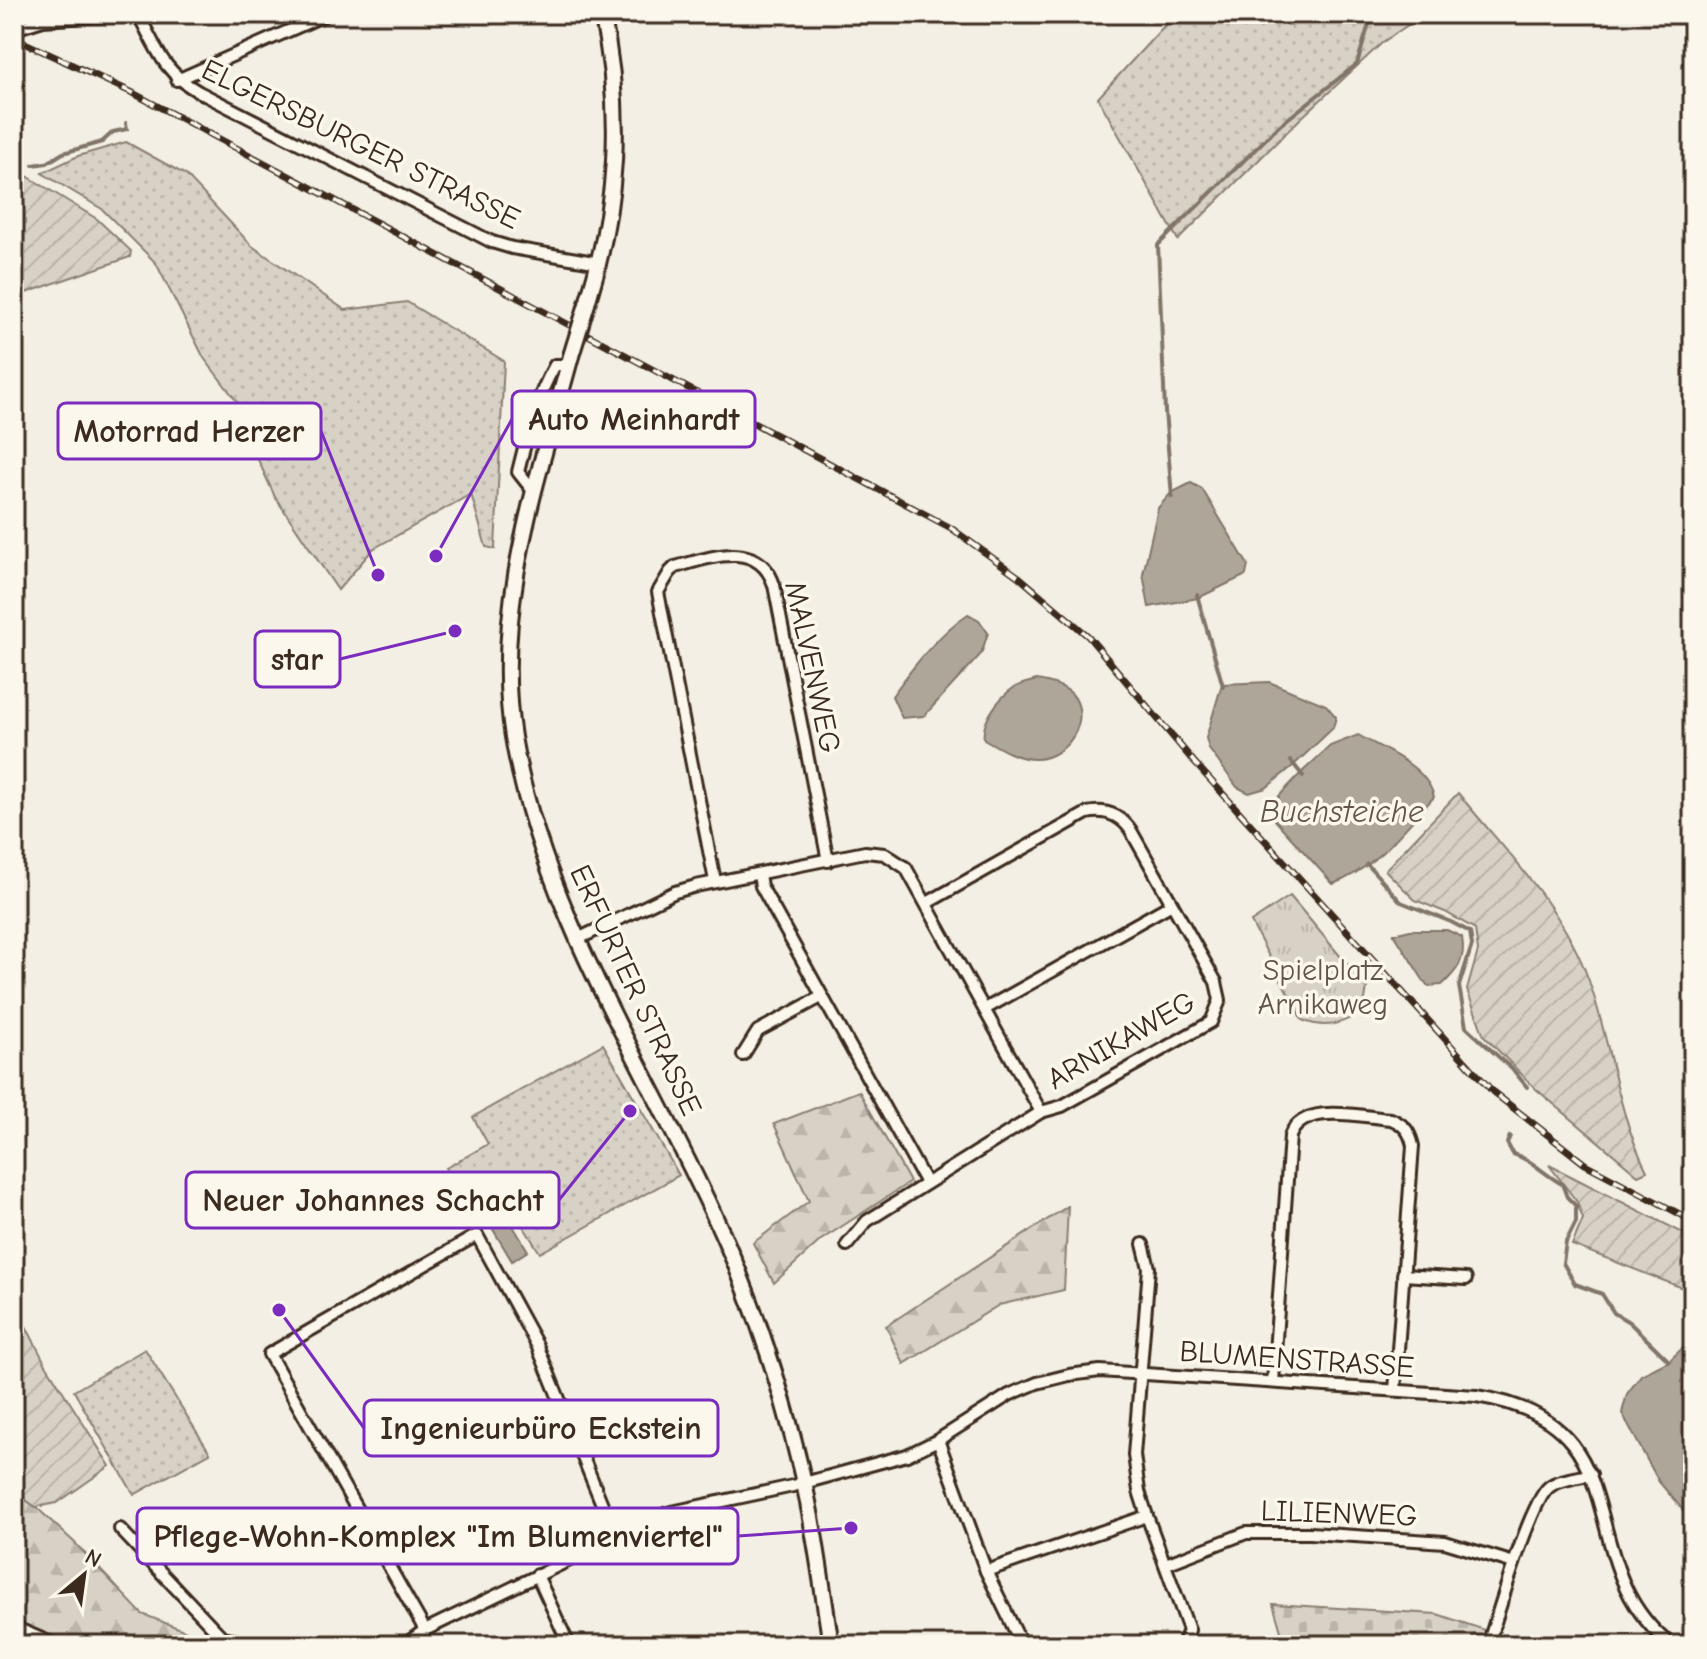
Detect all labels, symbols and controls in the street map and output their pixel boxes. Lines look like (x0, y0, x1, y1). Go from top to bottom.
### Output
street label: ELGERSBURGER STRASSE (196, 52, 526, 237)
callout: Auto Meinhardt (512, 391, 755, 447)
text: Auto Meinhardt (529, 401, 740, 438)
callout: Motorrad Herzer (58, 403, 321, 459)
text: Motorrad Herzer (74, 413, 305, 450)
street label: MALVENWEG (777, 578, 848, 756)
callout: star (255, 631, 340, 687)
text: star (271, 641, 323, 678)
water label: Buchsteiche (1260, 793, 1424, 830)
street label: ERFURTER STRASSE (562, 859, 709, 1121)
park label: Spielplatz Arnikaweg (1258, 953, 1388, 1022)
street label: ARNIKAWEG (1041, 984, 1201, 1097)
callout: Neuer Johannes Schacht (186, 1172, 559, 1228)
text: Neuer Johannes Schacht (202, 1182, 544, 1219)
street label: BLUMENSTRASSE (1178, 1334, 1415, 1385)
callout: Ingenieurbüro Eckstein (364, 1400, 718, 1456)
text: Ingenieurbüro Eckstein (380, 1410, 702, 1447)
street label: LILIENWEG (1260, 1493, 1418, 1534)
callout: Pflege-Wohn-Komplex "Im Blumenviertel" (137, 1508, 738, 1564)
text: Pflege-Wohn-Komplex "Im Blumenviertel" (153, 1518, 723, 1555)
north arrow (44, 1535, 124, 1615)
text: N (81, 1544, 106, 1573)

